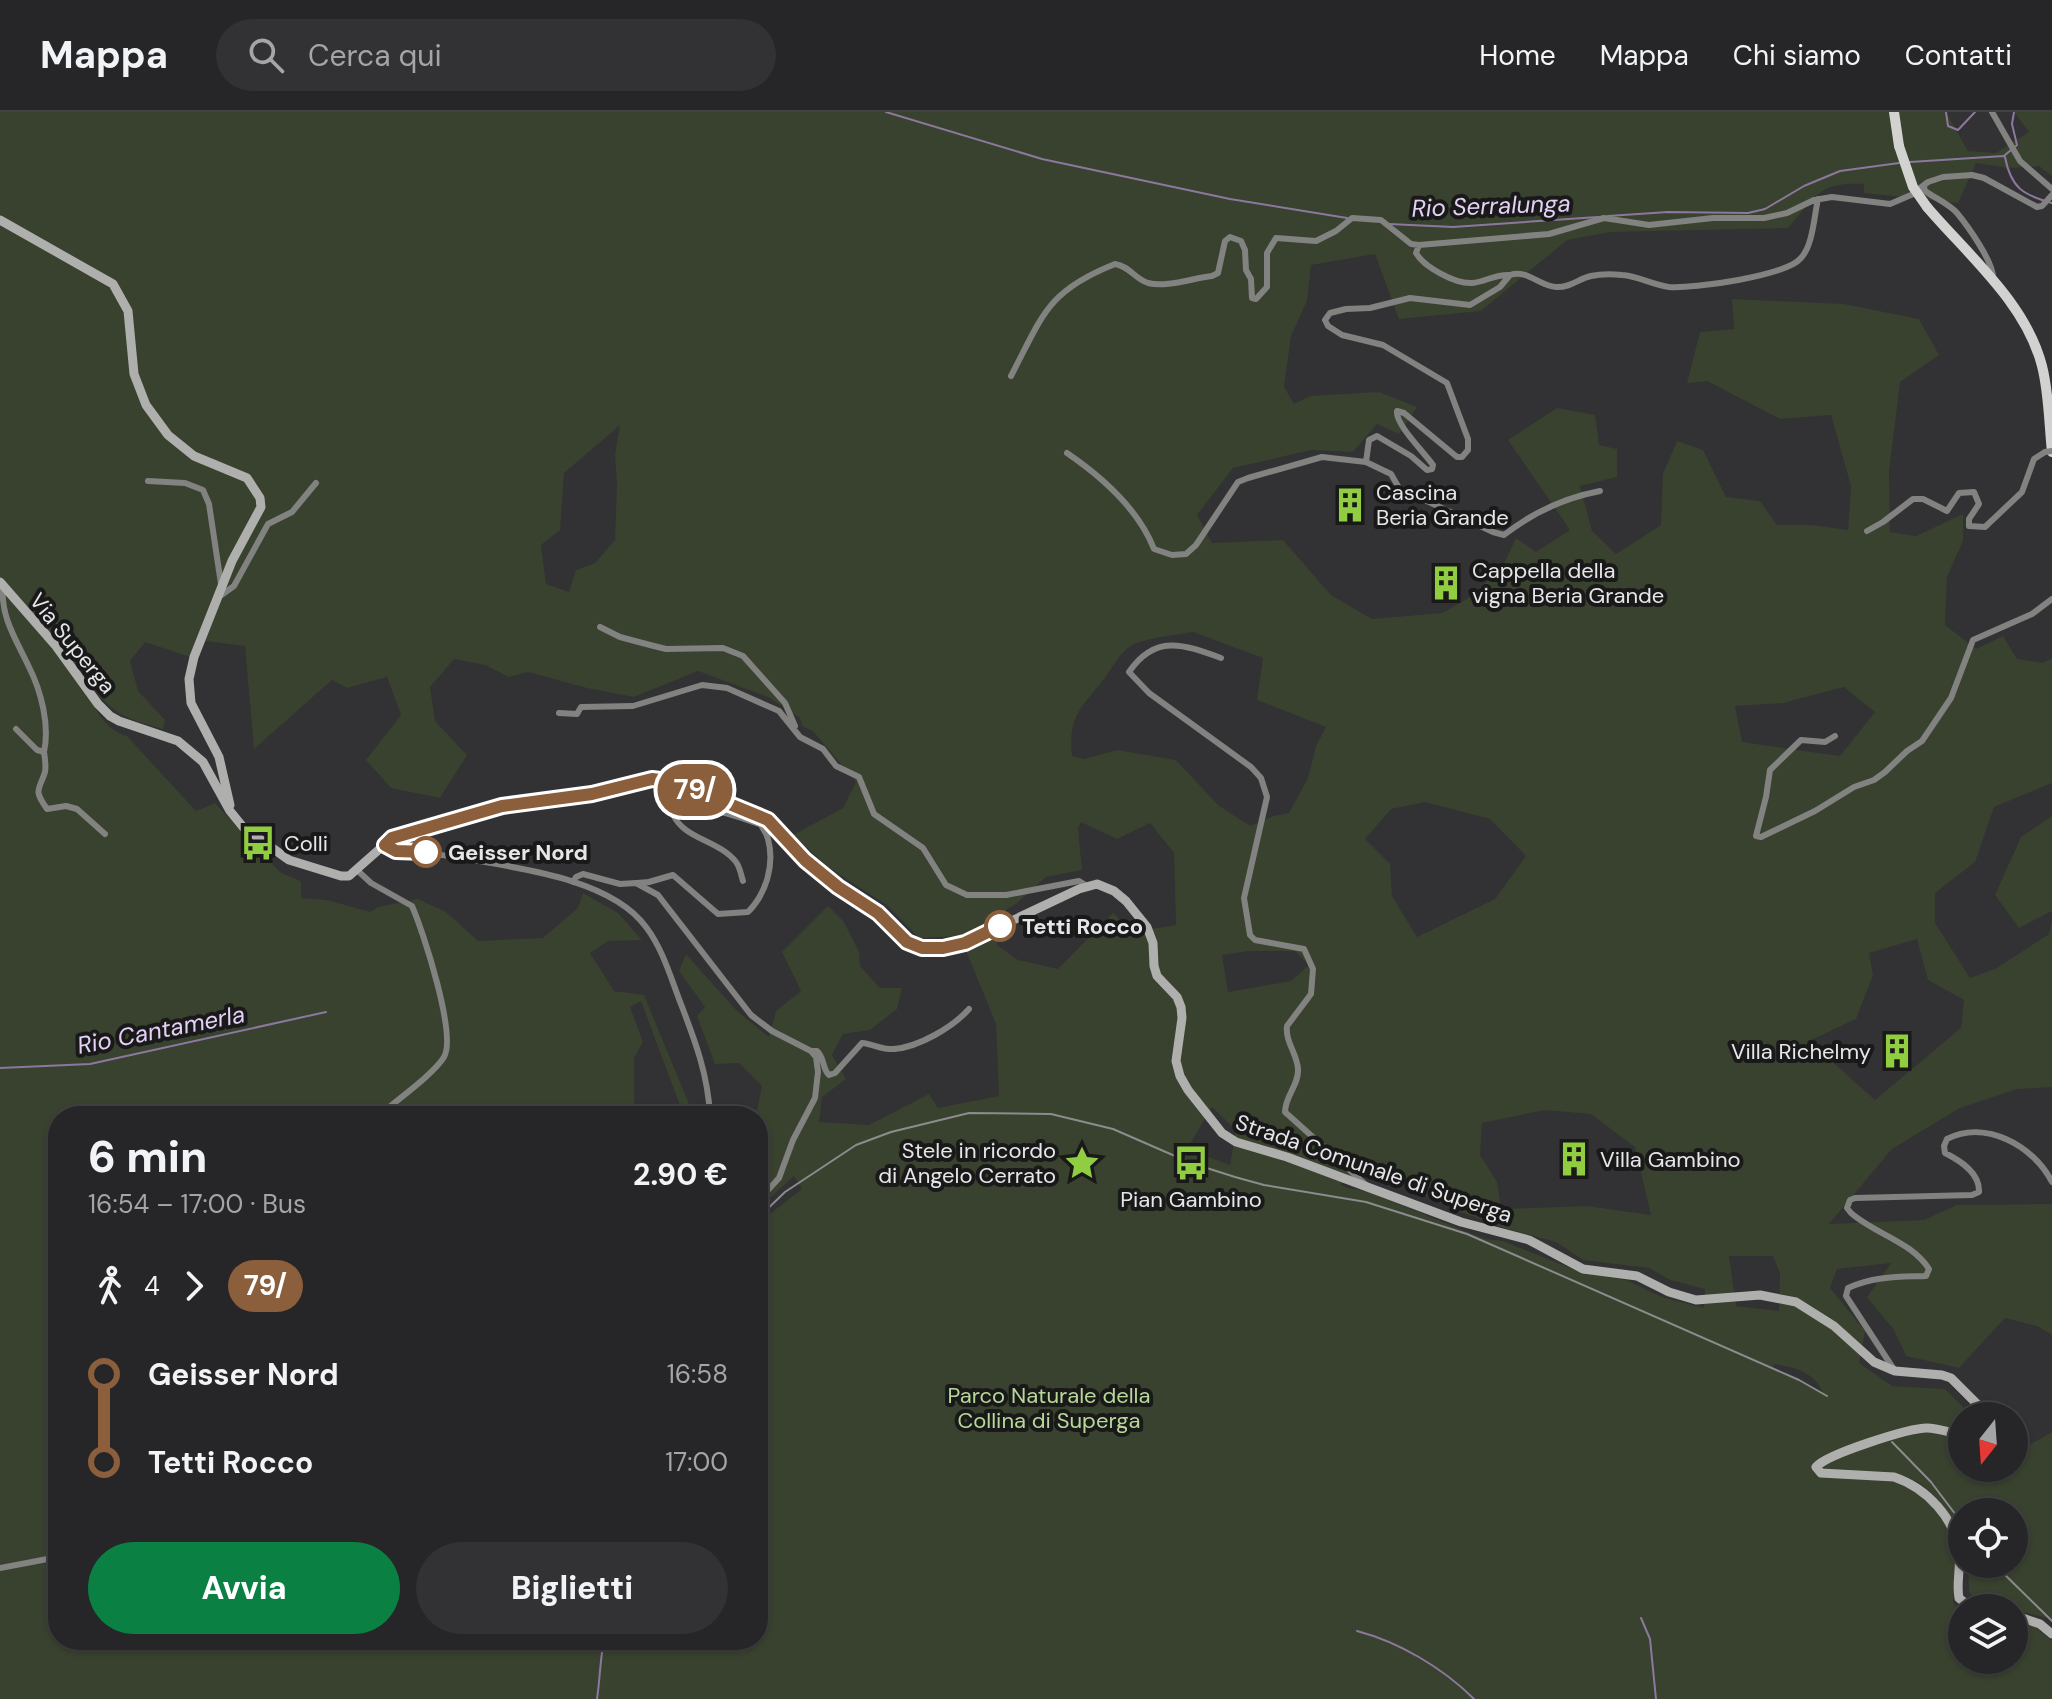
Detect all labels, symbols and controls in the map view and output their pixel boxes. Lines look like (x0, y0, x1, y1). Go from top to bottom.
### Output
search box (216, 19, 776, 91)
text: Mappa (40, 30, 168, 80)
icon: search (244, 33, 288, 77)
text: Cerca qui (308, 36, 442, 75)
text: Home (1479, 37, 1556, 74)
text: Mappa (1600, 37, 1689, 74)
text: Chi siamo (1733, 37, 1861, 74)
text: Contatti (1905, 37, 2012, 74)
water label: Rio Serralunga (1411, 187, 1571, 224)
place label: Cascina Beria Grande (1376, 478, 1509, 532)
building icon: Cascina Beria Grande (1331, 486, 1369, 524)
place label: Cappella della vigna Beria Grande (1472, 556, 1664, 610)
building icon: Cappella della vigna Beria Grande (1427, 564, 1465, 602)
street label: Via Superga (23, 587, 122, 700)
line badge: 79/ (649, 764, 741, 816)
text: 79/ (673, 771, 717, 808)
bus stop icon: Colli (239, 824, 277, 862)
place label: Colli (284, 829, 328, 858)
marker: Geisser Nord (411, 837, 441, 867)
place label: Geisser Nord (448, 838, 588, 867)
marker: Tetti Rocco (985, 911, 1015, 941)
place label: Tetti Rocco (1022, 912, 1143, 941)
water label: Rio Cantamerla (74, 998, 247, 1061)
building icon: Villa Richelmy (1878, 1032, 1916, 1070)
place label: Villa Richelmy (1731, 1037, 1871, 1066)
street label: Strada Comunale di Superga (1232, 1107, 1516, 1229)
text: 6 min (88, 1128, 207, 1186)
place label: Stele in ricordo di Angelo Cerrato (878, 1136, 1056, 1190)
building icon: Villa Gambino (1555, 1140, 1593, 1178)
place icon: Stele in ricordo di Angelo Cerrato (1063, 1144, 1101, 1182)
bus stop icon: Pian Gambino (1172, 1144, 1210, 1182)
place label: Villa Gambino (1600, 1145, 1741, 1174)
text: 2.90 € (633, 1155, 728, 1194)
place label: Pian Gambino (1120, 1185, 1262, 1214)
text: 16:54 – 17:00 · Bus (88, 1187, 306, 1221)
icon: walk (88, 1264, 132, 1308)
icon: forward (172, 1264, 216, 1308)
text: 79/ (244, 1267, 287, 1304)
text: 4 (144, 1269, 160, 1303)
text: Geisser Nord (148, 1355, 339, 1394)
text: 16:58 (667, 1357, 728, 1391)
park label: Parco Naturale della Collina di Superga (948, 1381, 1150, 1435)
north arrow (1948, 1402, 2028, 1482)
map controls (1948, 1402, 2028, 1674)
text: Tetti Rocco (148, 1443, 313, 1482)
text: 17:00 (665, 1445, 728, 1479)
button: locate (1948, 1498, 2028, 1578)
button: Avvia (88, 1542, 400, 1634)
button: Biglietti (416, 1542, 728, 1634)
button: layers (1948, 1594, 2028, 1674)

